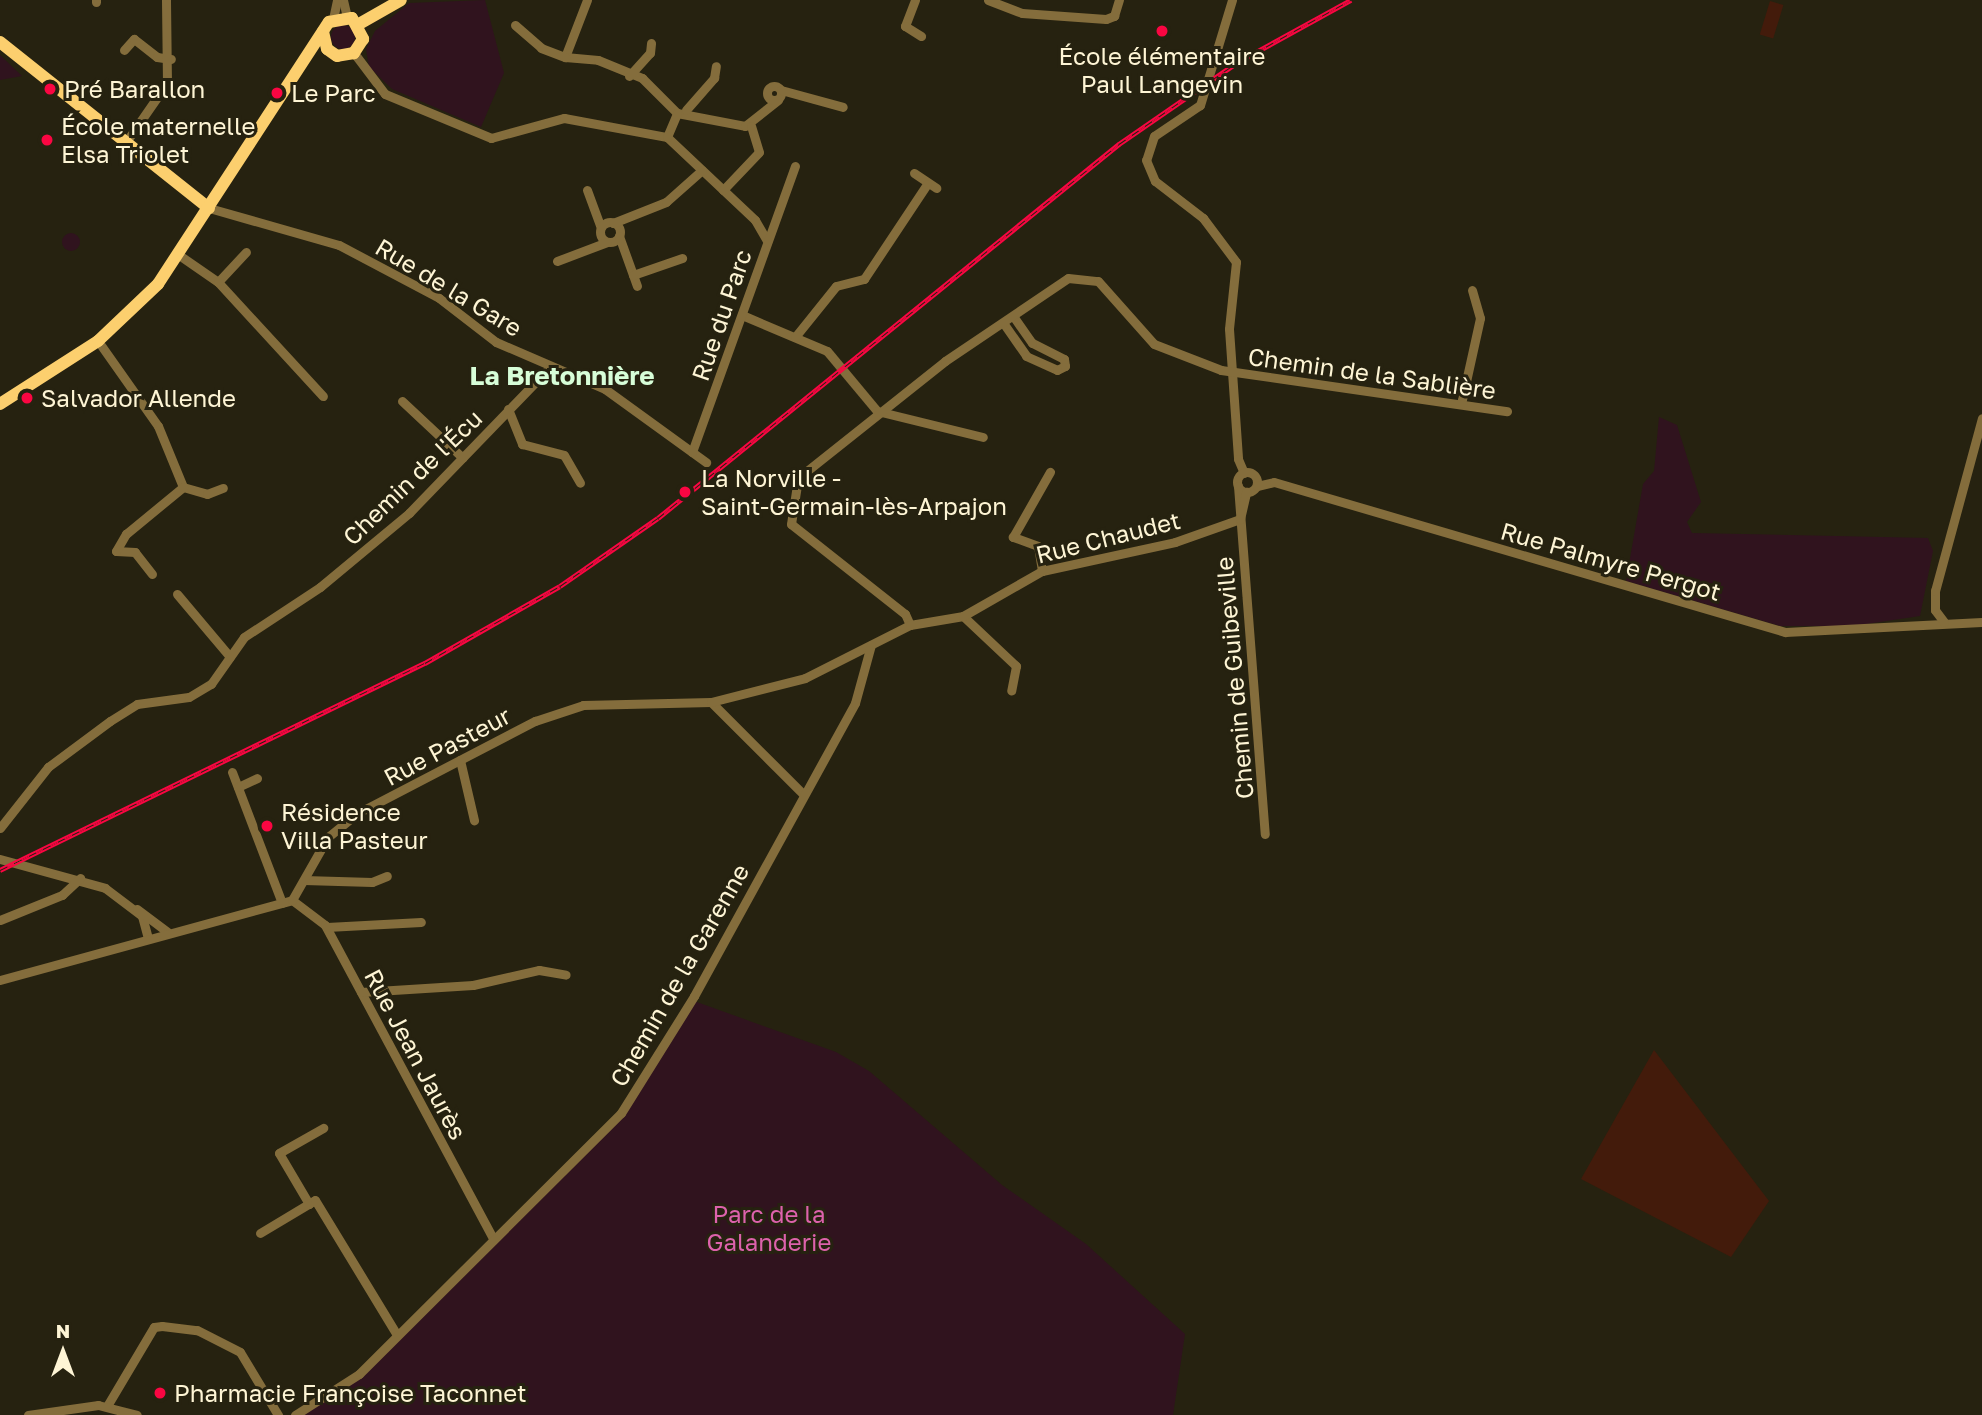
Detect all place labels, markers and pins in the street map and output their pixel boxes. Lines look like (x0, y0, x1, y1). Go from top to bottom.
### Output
marker: École élémentaire Paul Langevin (1154, 23, 1170, 39)
place label: École élémentaire Paul Langevin (1059, 42, 1265, 98)
place label: Pré Barallon (64, 75, 205, 103)
place label: Le Parc (291, 79, 376, 107)
marker: Pré Barallon (42, 81, 58, 97)
marker: Le Parc (269, 85, 285, 101)
place label: École maternelle Elsa Triolet (61, 112, 255, 168)
marker: École maternelle Elsa Triolet (39, 132, 55, 148)
place label: Salvador Allende (41, 384, 236, 412)
marker: Salvador Allende (19, 390, 35, 406)
place label: La Norville - Saint-Germain-lès-Arpajon (701, 464, 1007, 520)
marker: La Norville - Saint-Germain-lès-Arpajon (675, 482, 695, 502)
place label: Résidence Villa Pasteur (281, 798, 428, 854)
marker: Résidence Villa Pasteur (259, 818, 275, 834)
place label: Pharmacie Françoise Taconnet (174, 1379, 527, 1407)
marker: Pharmacie Françoise Taconnet (152, 1385, 168, 1401)

